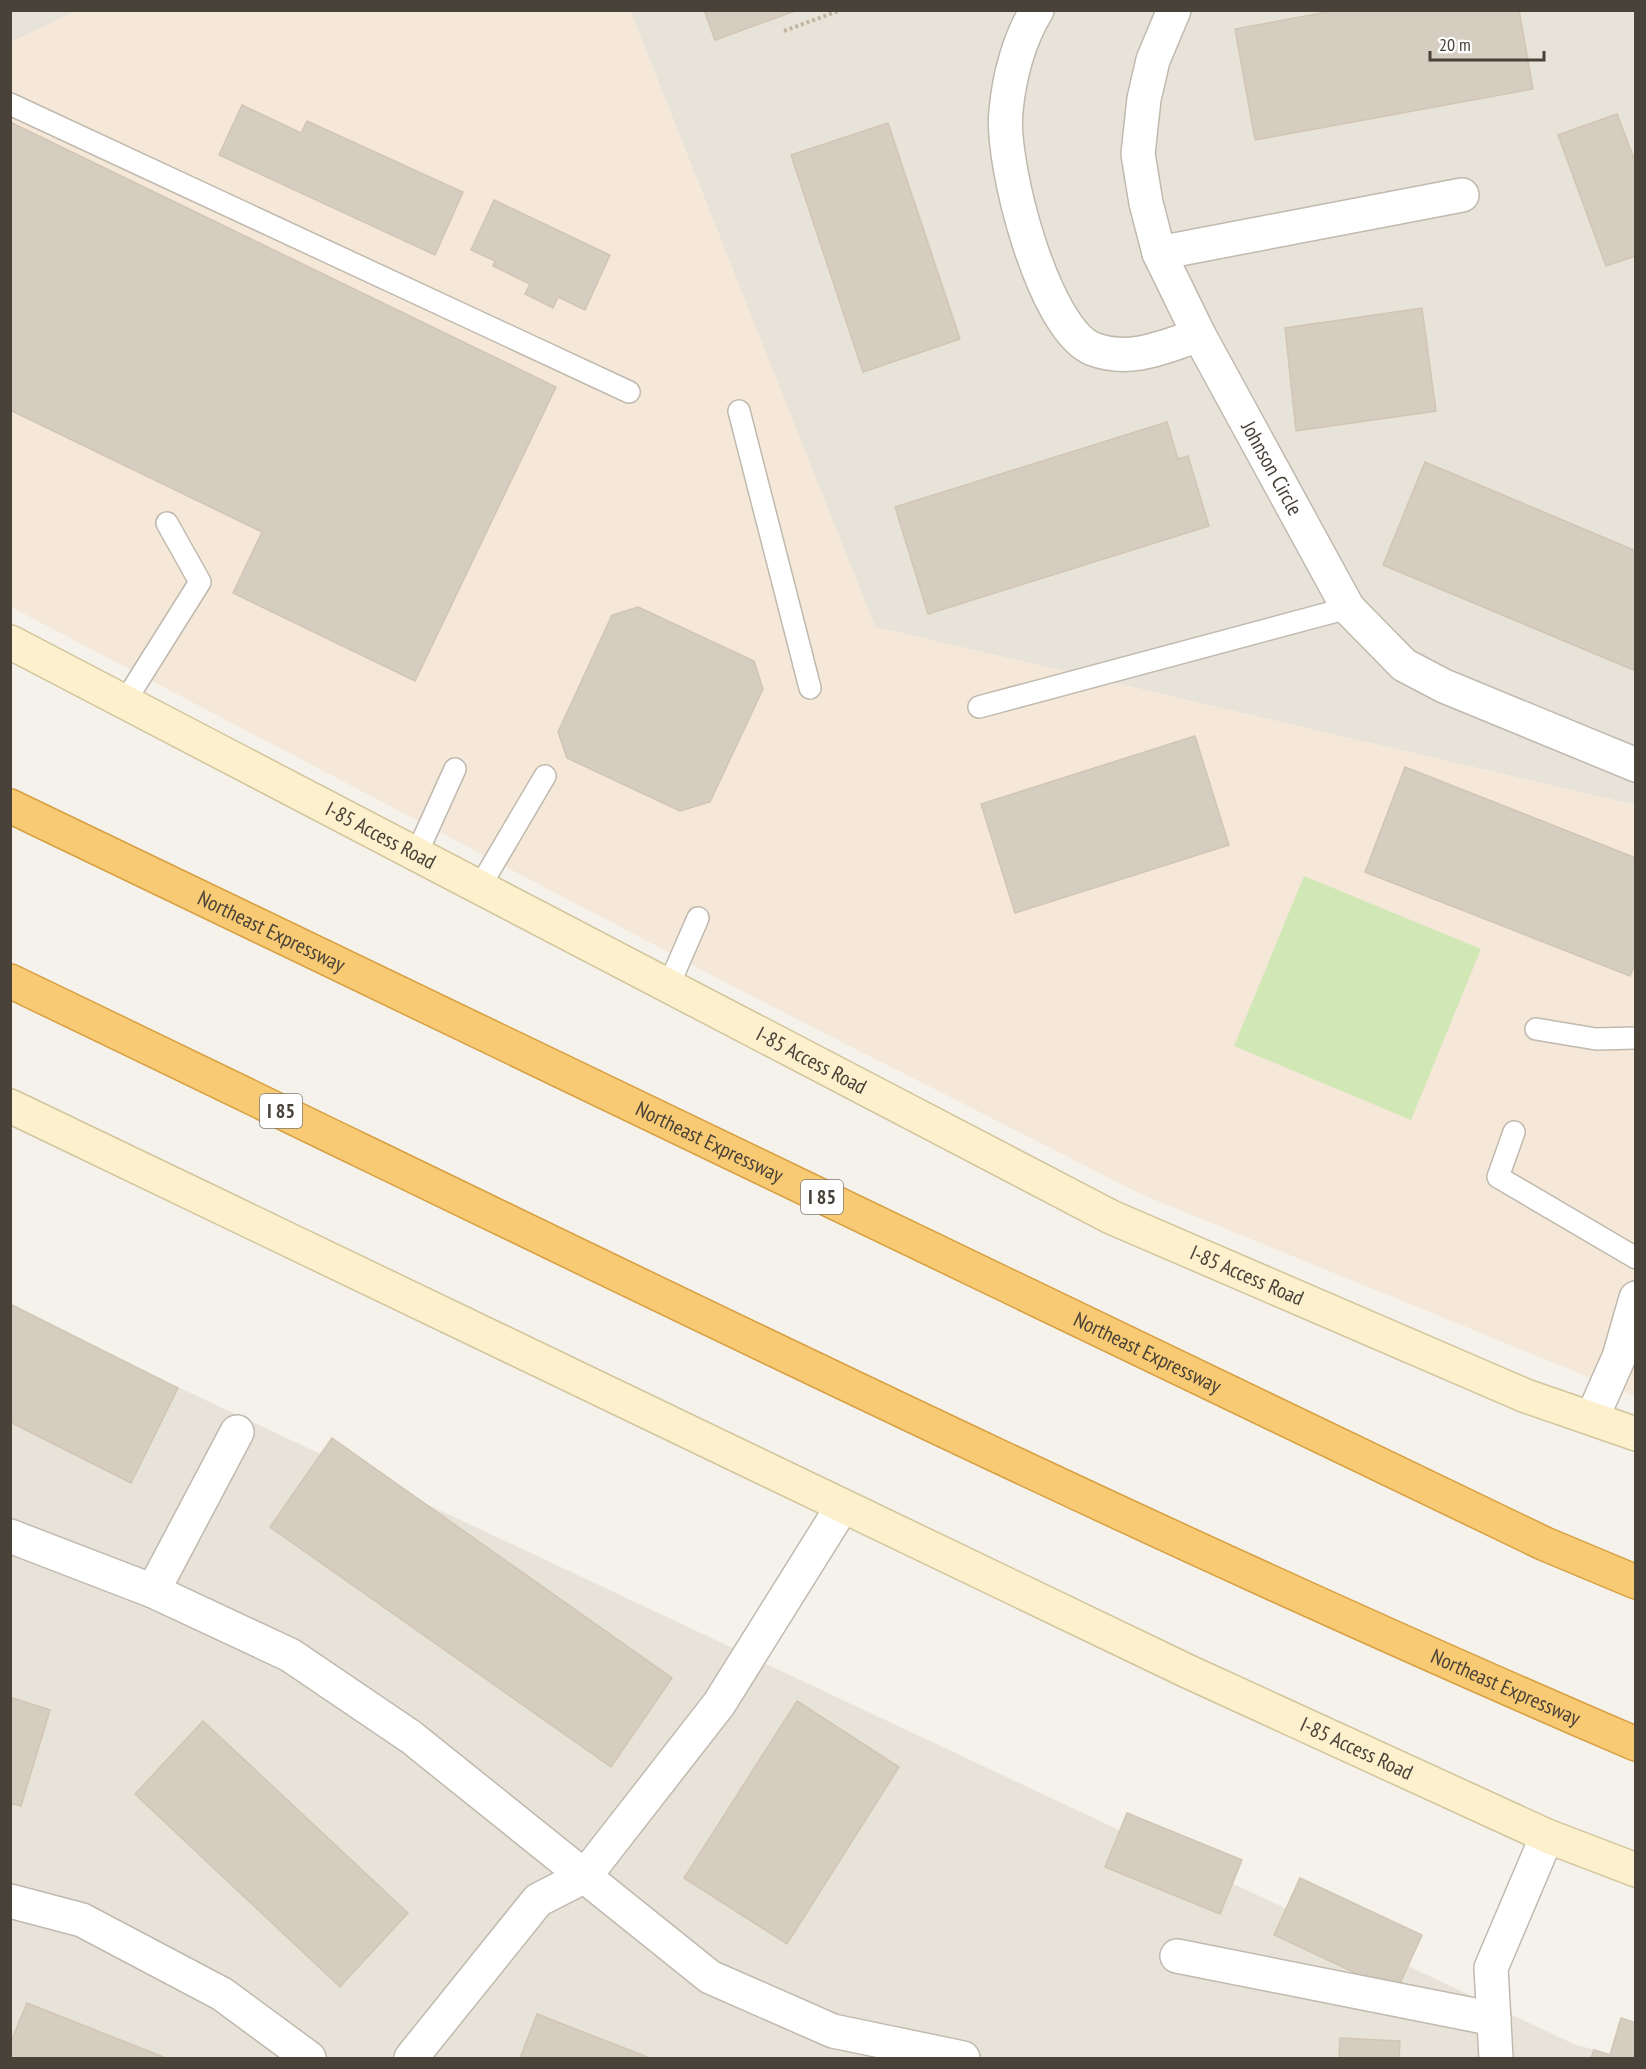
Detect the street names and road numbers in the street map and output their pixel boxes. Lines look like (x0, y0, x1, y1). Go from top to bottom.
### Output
street label: Johnson Circle (1235, 415, 1309, 520)
street label: I-85 Access Road (321, 795, 441, 875)
street label: Northeast Expressway (193, 884, 350, 978)
street label: I-85 Access Road (752, 1020, 871, 1100)
road number: I 85 (260, 1094, 302, 1128)
street label: Northeast Expressway (631, 1095, 788, 1189)
road number: I 85 (801, 1180, 843, 1214)
street label: I-85 Access Road (1186, 1239, 1308, 1311)
street label: Northeast Expressway (1070, 1305, 1226, 1399)
street label: Northeast Expressway (1427, 1642, 1585, 1731)
street label: I-85 Access Road (1296, 1711, 1417, 1786)

